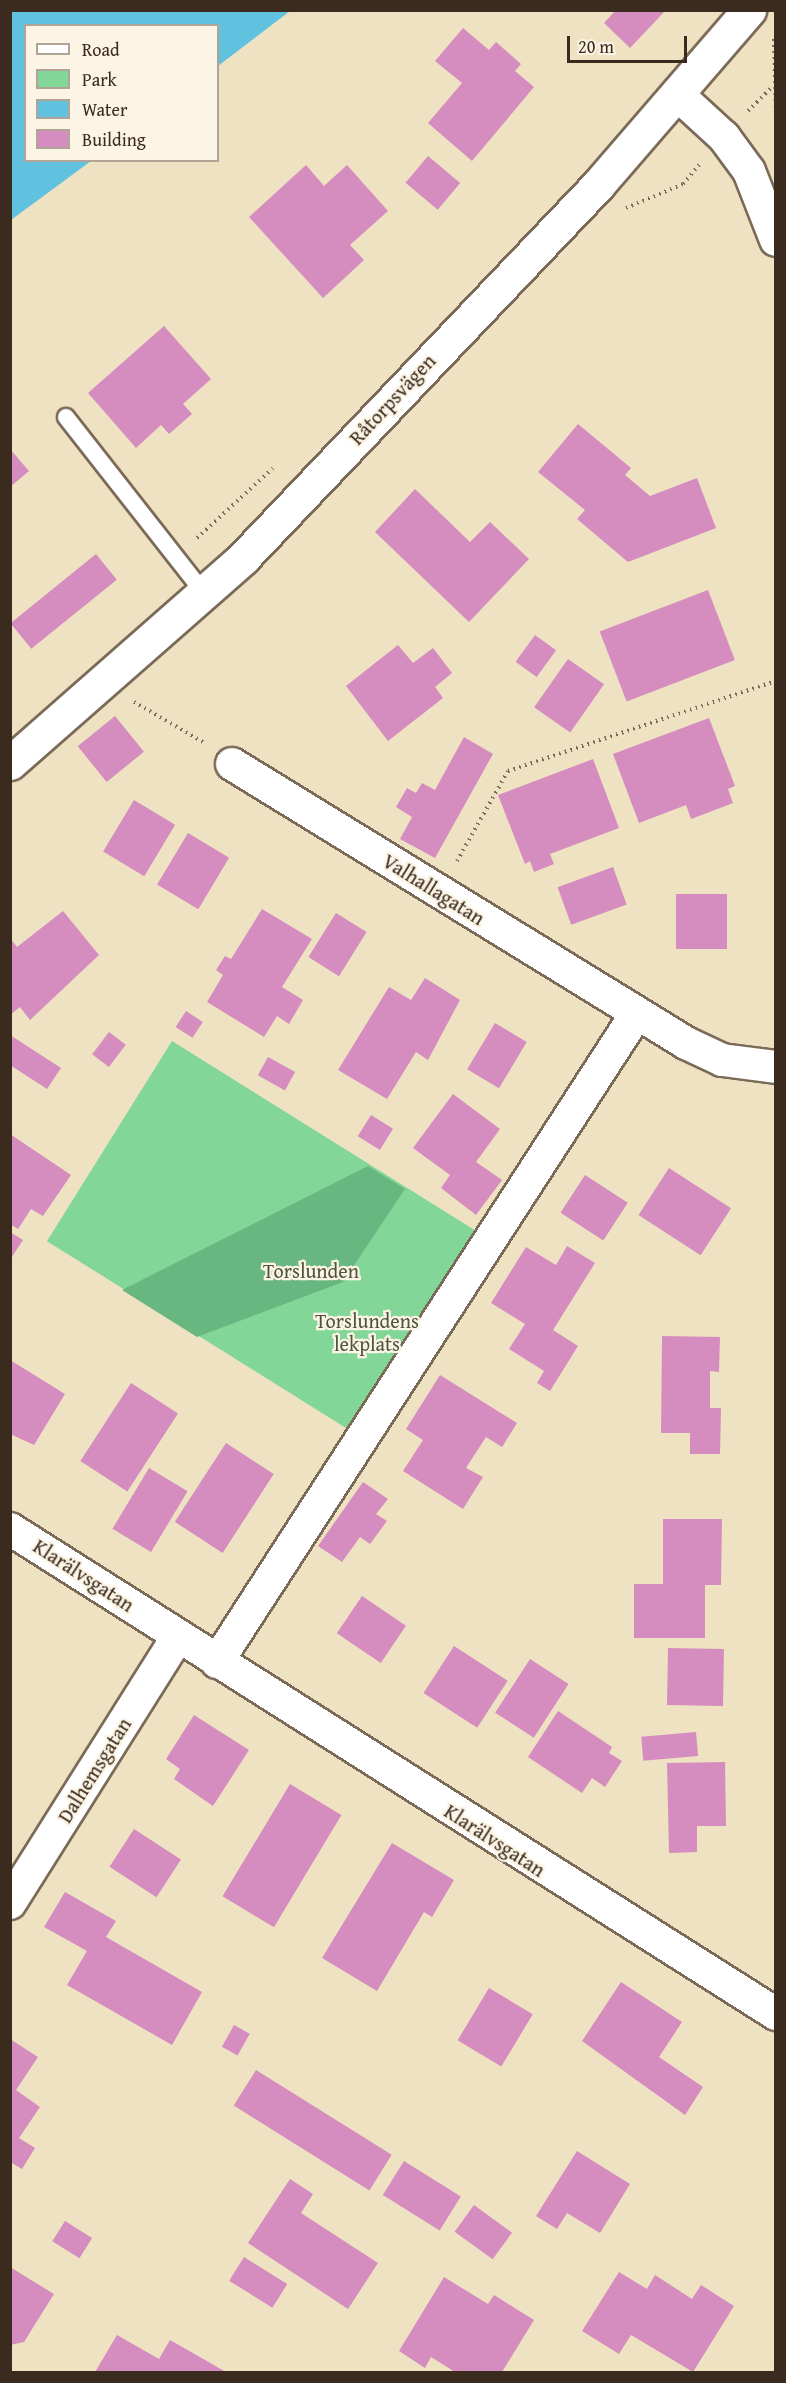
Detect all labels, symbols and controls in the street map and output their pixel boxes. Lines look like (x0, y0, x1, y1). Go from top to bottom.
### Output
legend (24, 24, 219, 162)
scale bar (570, 24, 690, 62)
text: 20 m (578, 33, 614, 60)
text: Road (82, 36, 120, 63)
text: Park (82, 66, 117, 93)
text: Water (82, 96, 127, 123)
text: Building (82, 126, 146, 153)
street label: Råtorpsvägen (344, 349, 440, 449)
street label: Valhallagatan (379, 848, 489, 930)
park label: Torslunden (263, 1258, 359, 1282)
park label: Torslundens lekplats (315, 1308, 419, 1355)
street label: Klarälvsgatan (29, 1534, 139, 1616)
street label: Dalhemsgatan (52, 1713, 136, 1827)
street label: Klarälvsgatan (440, 1799, 550, 1881)

